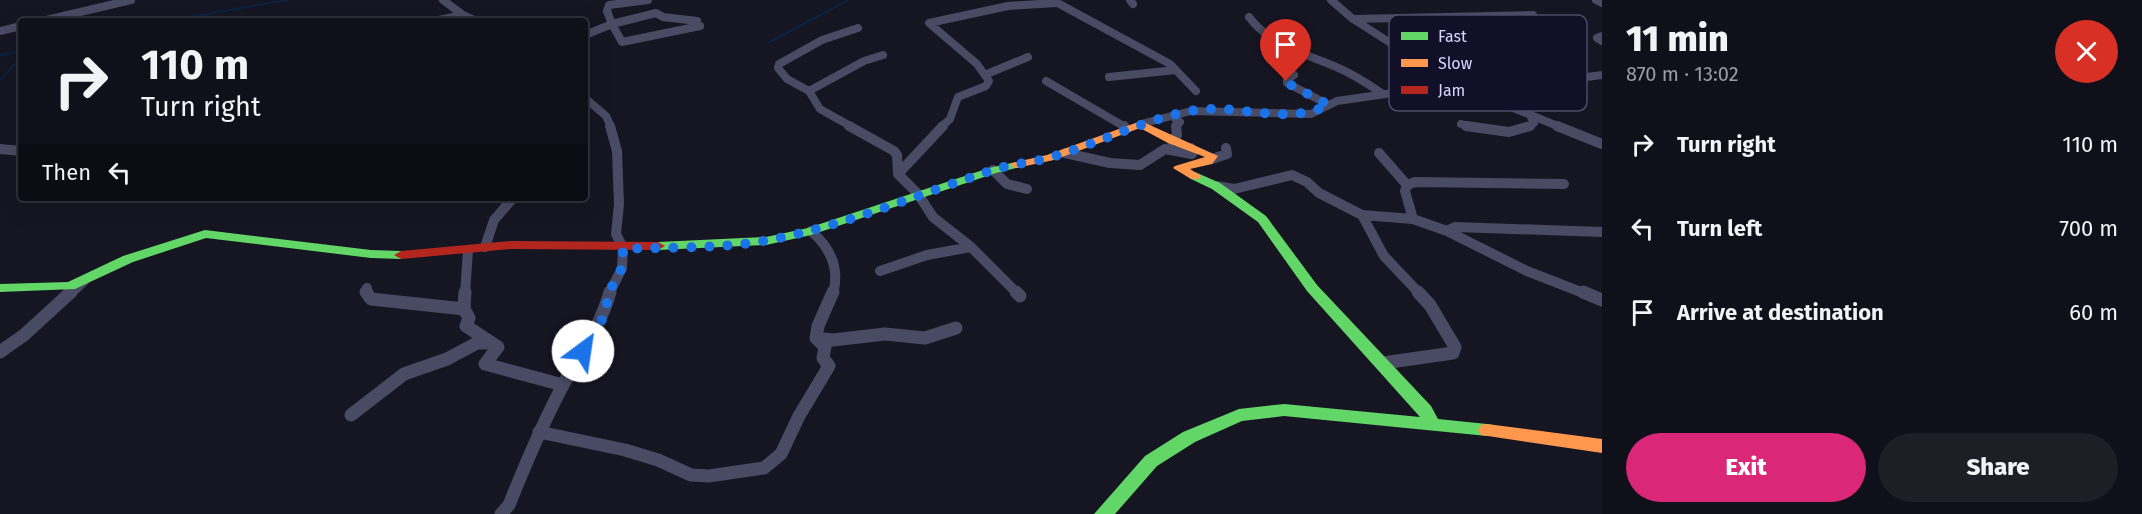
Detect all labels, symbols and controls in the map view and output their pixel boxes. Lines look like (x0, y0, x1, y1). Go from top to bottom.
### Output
legend (1389, 15, 1587, 111)
text: 11 min (1626, 17, 1729, 61)
pin (1260, 19, 1311, 81)
button: close (2055, 20, 2118, 83)
text: Fast (1438, 27, 1467, 46)
icon: arrive (1269, 28, 1302, 61)
text: 110 m (141, 40, 249, 90)
icon: right (42, 42, 120, 120)
text: Slow (1438, 54, 1473, 73)
text: 870 m · 13:02 (1626, 62, 1739, 86)
text: Jam (1438, 81, 1465, 100)
text: Turn right (141, 91, 261, 123)
icon: right (1626, 128, 1659, 161)
text: Turn right (1677, 131, 1776, 158)
text: 110 m (2062, 131, 2118, 158)
icon: left (103, 156, 136, 189)
text: Then (42, 159, 91, 186)
icon: left (1626, 212, 1659, 245)
text: Turn left (1677, 215, 1762, 242)
text: 700 m (2059, 215, 2118, 242)
icon: arrive (1626, 296, 1659, 329)
text: Arrive at destination (1677, 299, 1884, 326)
text: 60 m (2069, 299, 2118, 326)
position arrow (551, 319, 615, 383)
button: Exit (1626, 433, 1866, 502)
button: Share (1878, 433, 2118, 502)

